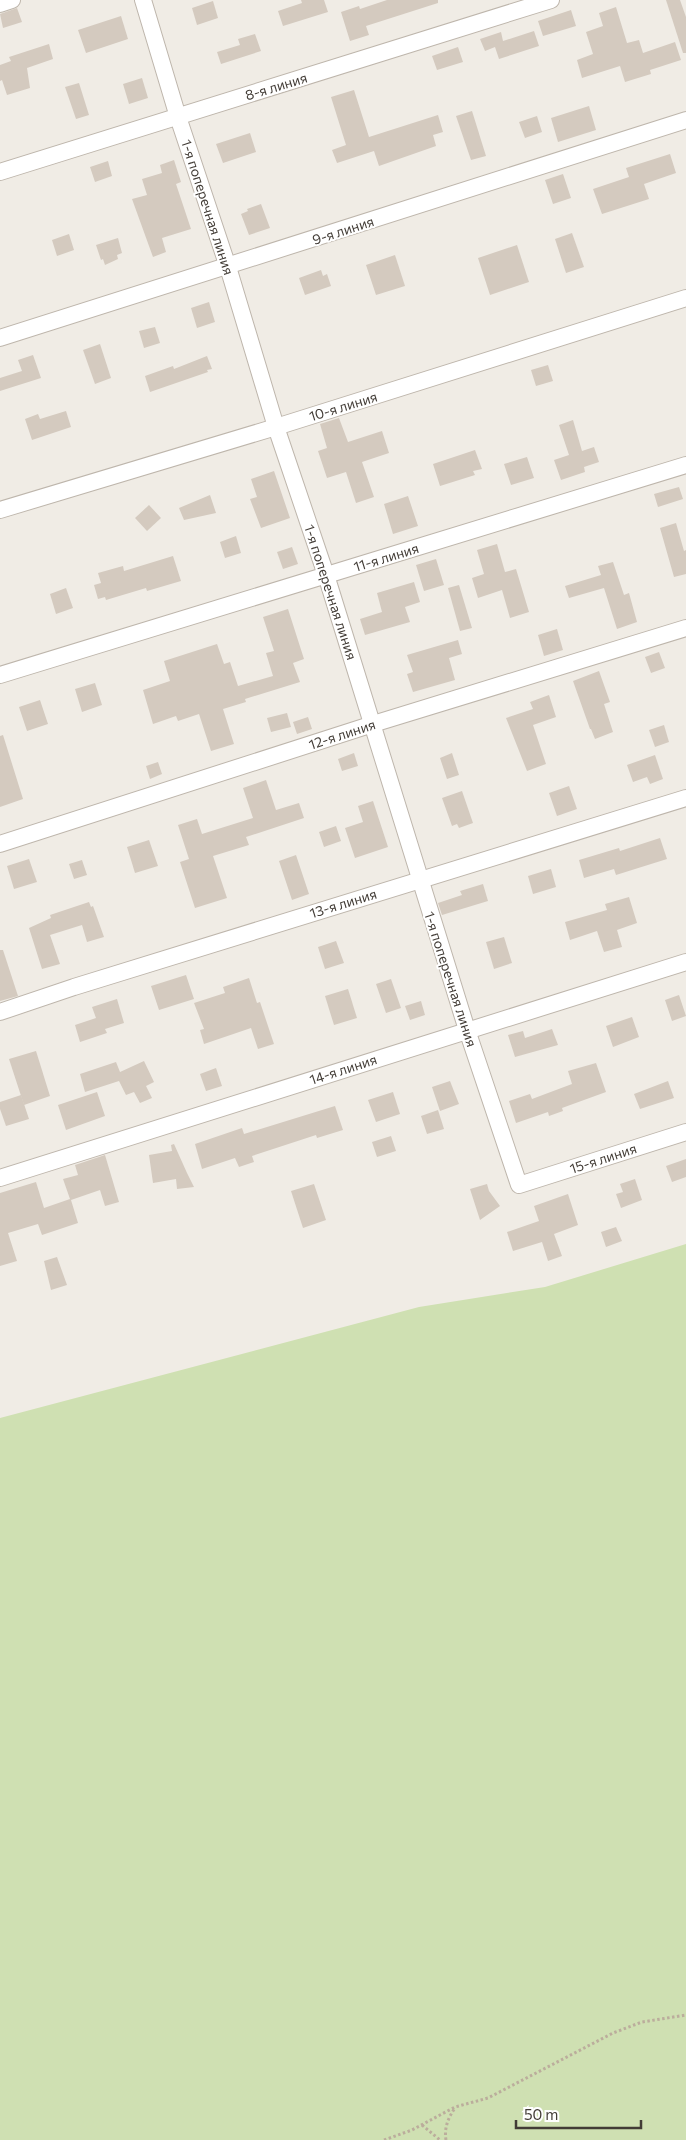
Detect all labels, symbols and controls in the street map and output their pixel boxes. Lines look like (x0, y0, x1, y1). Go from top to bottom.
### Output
street label: 8-я линия (243, 69, 309, 103)
street label: 1-я поперечная линия (178, 137, 238, 277)
street label: 9-я линия (310, 212, 376, 248)
street label: 10-я линия (307, 388, 379, 424)
street label: 1-я поперечная линия (301, 522, 361, 662)
street label: 11-я линия (351, 539, 421, 575)
street label: 12-я линия (306, 715, 378, 753)
street label: 13-я линия (307, 885, 379, 921)
street label: 1-я поперечная линия (421, 909, 481, 1049)
street label: 14-я линия (307, 1050, 379, 1088)
street label: 15-я линия (567, 1139, 639, 1177)
scale bar (516, 2098, 641, 2130)
text: 50 m (524, 2105, 558, 2123)

